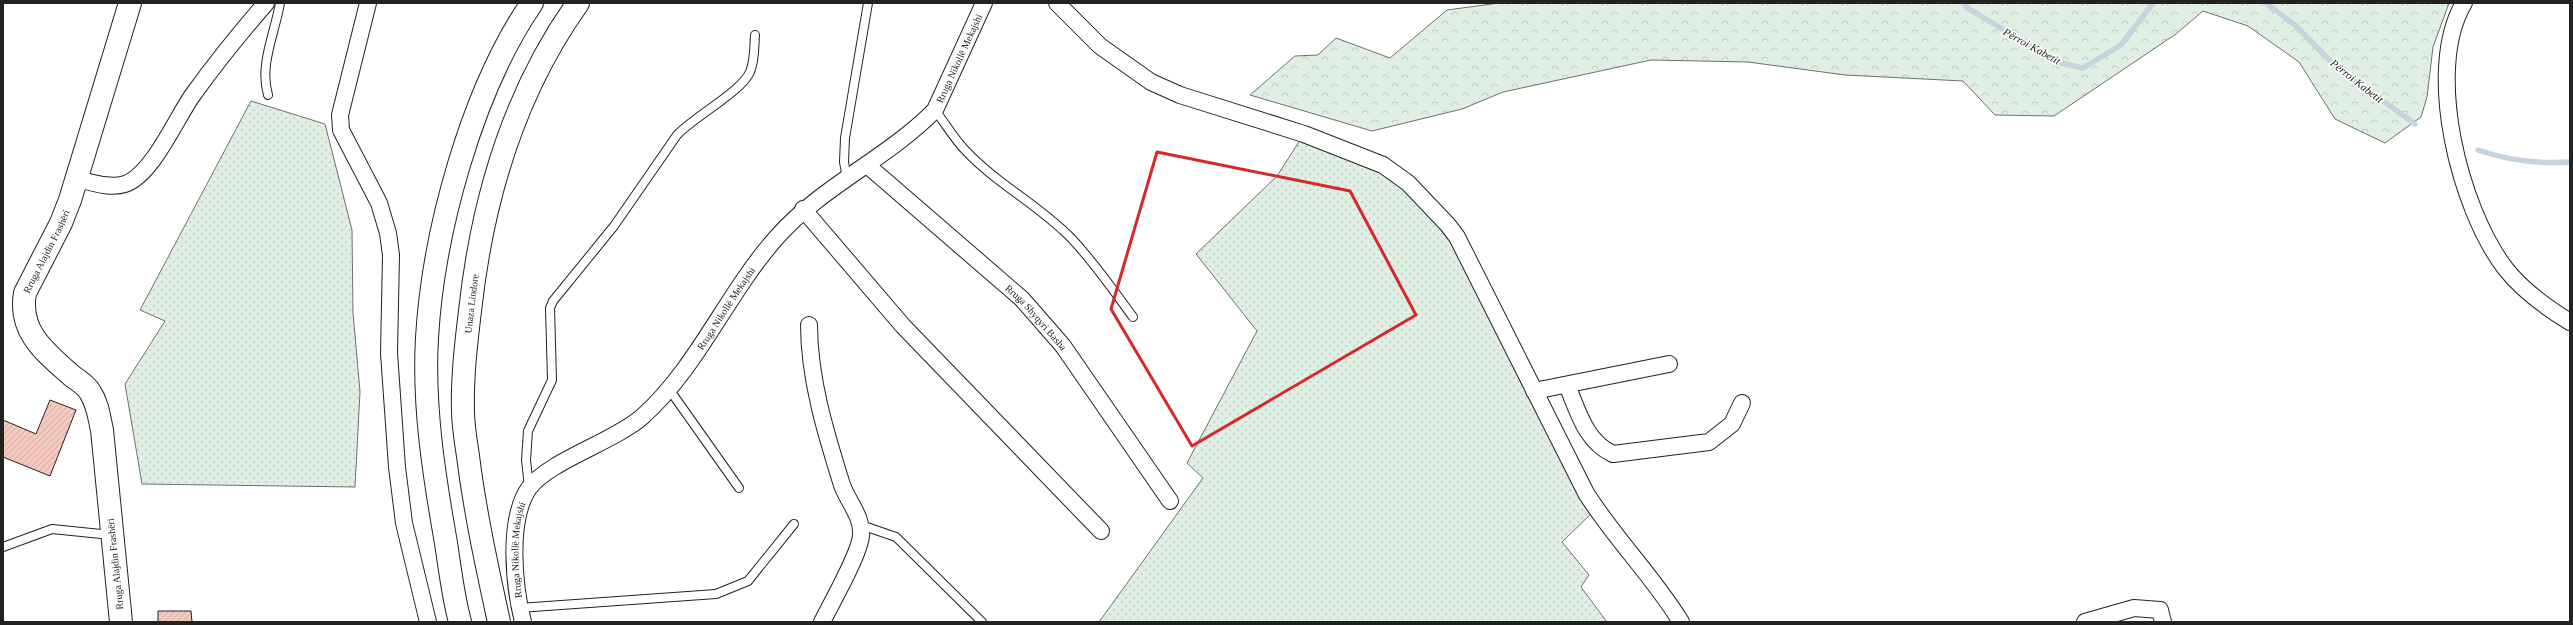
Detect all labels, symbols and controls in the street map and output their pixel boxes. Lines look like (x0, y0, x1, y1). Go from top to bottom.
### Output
street label: Rruga Nikollë Mekajshi (934, 12, 984, 104)
water label: Përroi Kabetit (2000, 25, 2063, 67)
water label: Përroi Kabetit (2328, 56, 2386, 106)
street label: Rruga Alajdin Frashëri (21, 208, 71, 295)
street label: Rruga Nikollë Mekajshi (694, 264, 757, 352)
street label: Unaza Lindore (462, 273, 480, 334)
street label: Rruga Shyqyri Basha (1003, 282, 1070, 353)
street label: Rruga Nikollë Mekajshi (509, 500, 527, 599)
street label: Rruga Alajdin Frashëri (105, 518, 125, 610)

